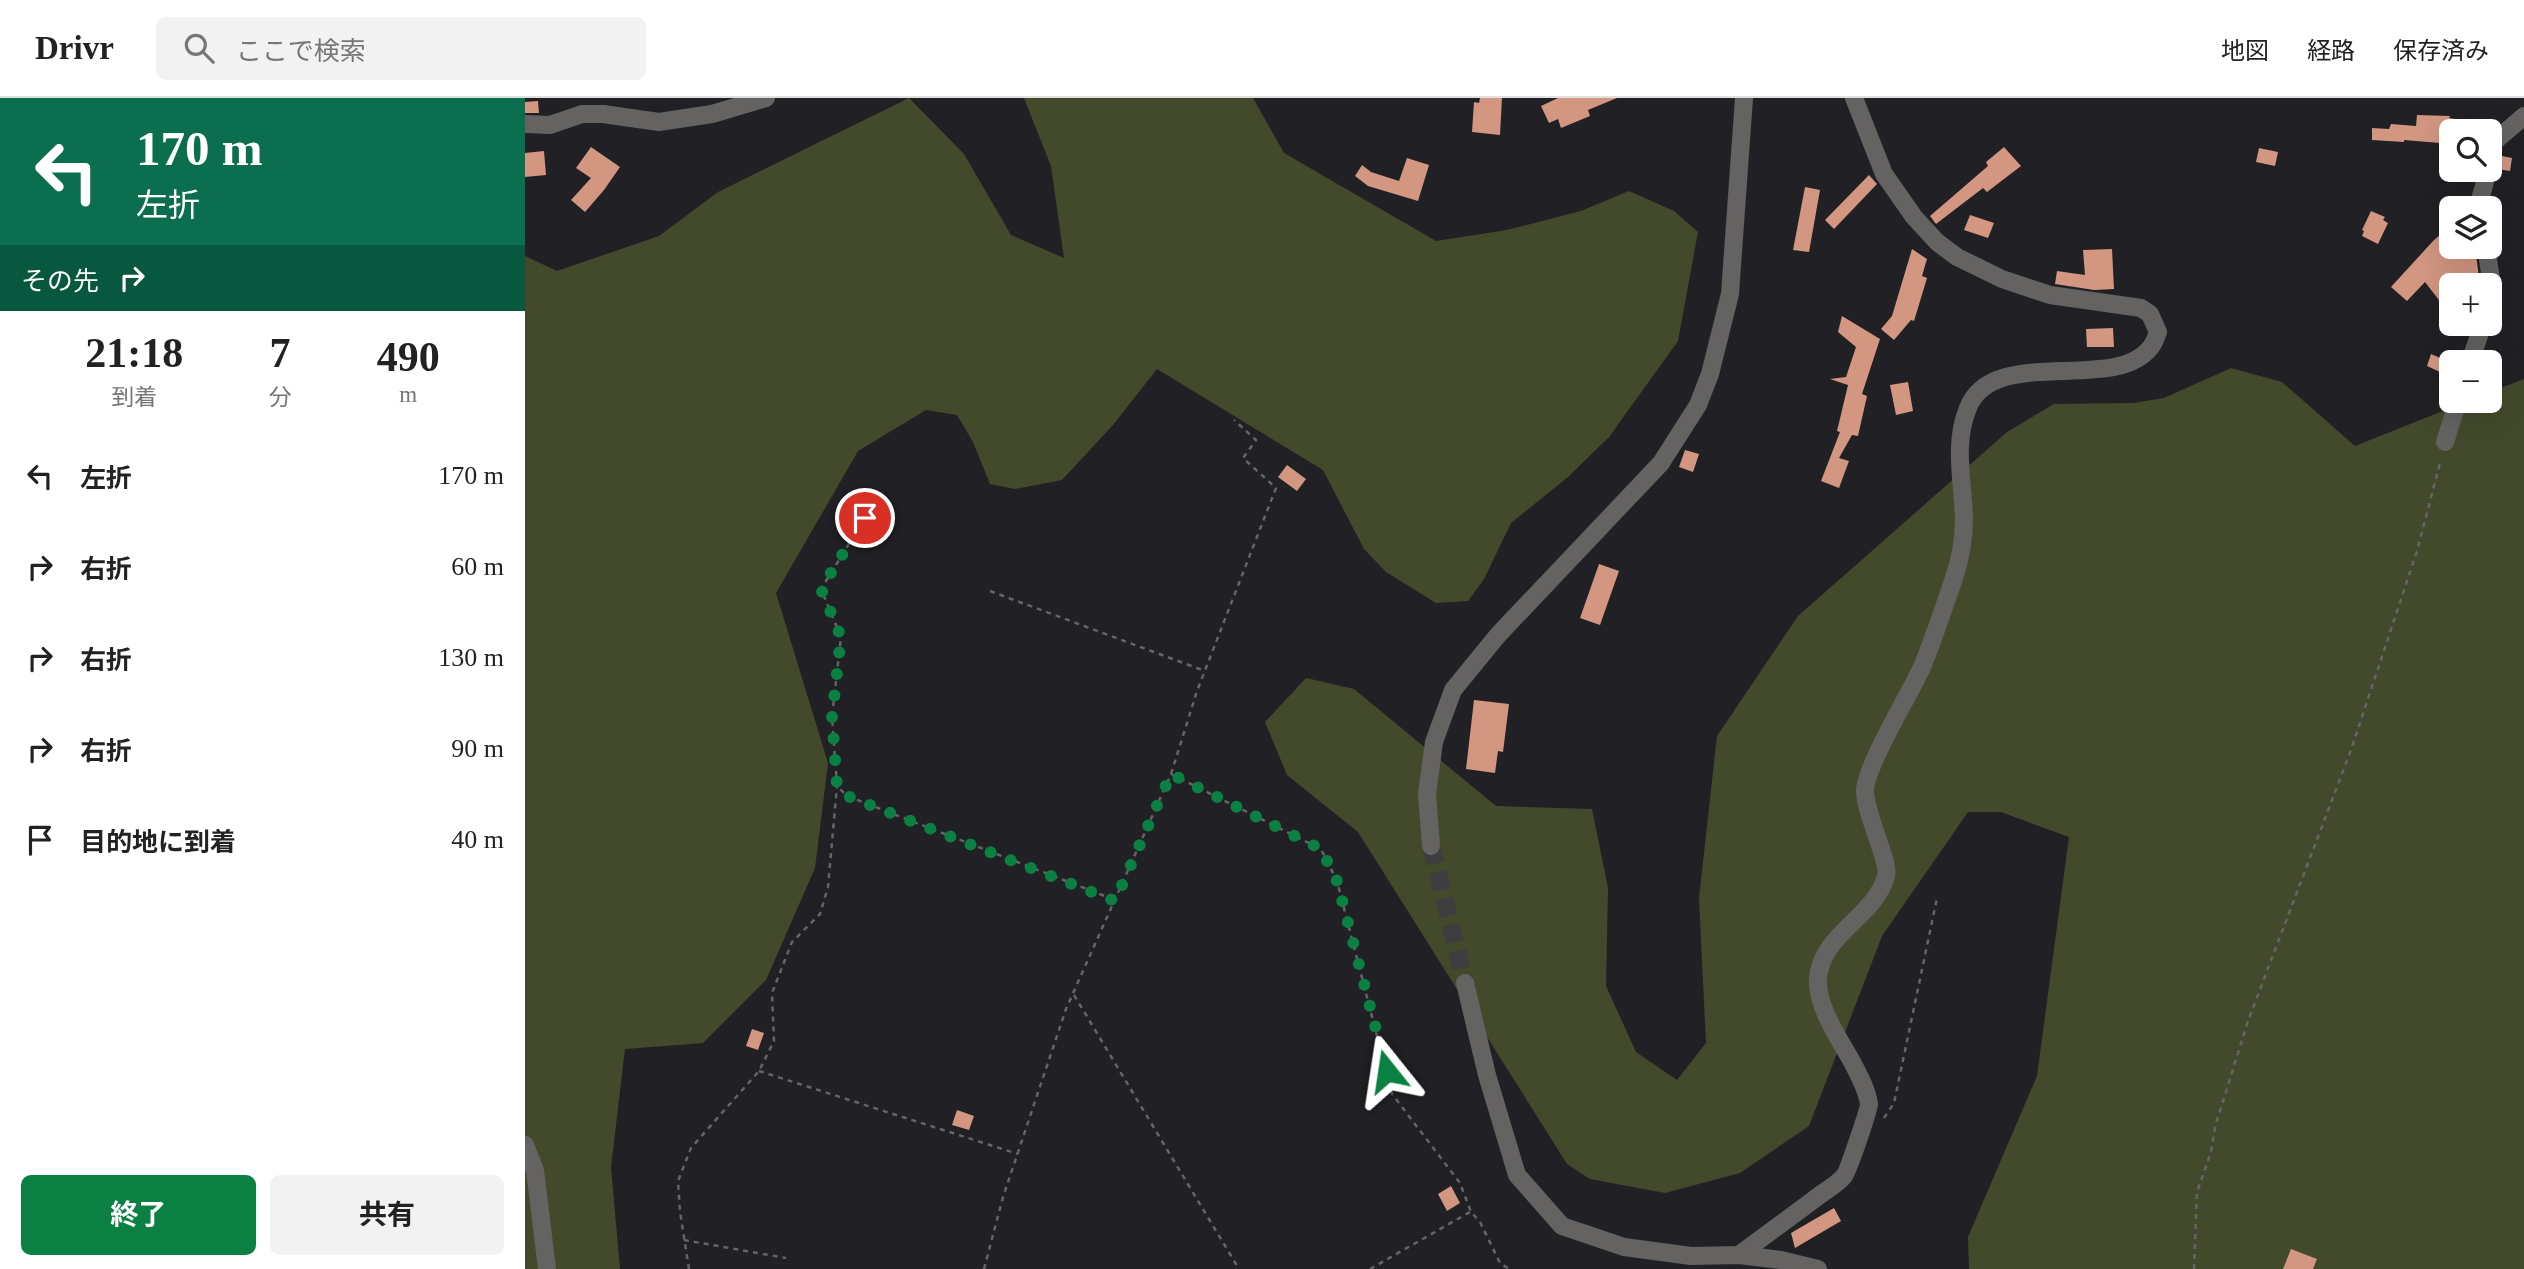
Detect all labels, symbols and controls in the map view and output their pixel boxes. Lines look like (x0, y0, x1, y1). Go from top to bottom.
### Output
search box (156, 17, 646, 80)
icon: search (180, 29, 218, 67)
text: Drivr (35, 30, 114, 66)
text: ここで検索 (236, 37, 366, 66)
text: 地図 (2221, 38, 2269, 64)
text: 経路 (2307, 38, 2355, 64)
text: 保存済み (2393, 38, 2489, 64)
map controls (2439, 119, 2502, 413)
button: search (2439, 119, 2502, 182)
text: 170 m (136, 121, 263, 176)
icon: left (21, 126, 112, 217)
text: 左折 (136, 187, 200, 223)
button: layers (2439, 196, 2502, 259)
icon: right (113, 259, 151, 297)
text: その先 (21, 267, 99, 296)
button: + (2439, 273, 2502, 336)
text: 21:18 (85, 330, 183, 376)
text: 7 (270, 330, 291, 376)
text: 490 (377, 334, 440, 380)
button: − (2439, 350, 2502, 413)
text: m (399, 382, 417, 407)
text: 到着 (111, 385, 157, 410)
text: 分 (269, 385, 292, 410)
icon: left (21, 457, 59, 495)
text: 170 m (438, 461, 504, 490)
text: 左折 (80, 464, 132, 493)
pin (835, 488, 895, 548)
icon: arrive (846, 499, 884, 537)
icon: right (21, 548, 59, 586)
text: 60 m (451, 552, 504, 581)
text: 右折 (80, 555, 132, 584)
icon: right (21, 639, 59, 677)
text: 130 m (438, 643, 504, 672)
text: 右折 (80, 646, 132, 675)
icon: right (21, 730, 59, 768)
text: 90 m (451, 734, 504, 763)
text: 右折 (80, 737, 132, 766)
icon: arrive (21, 821, 59, 859)
text: 40 m (451, 825, 504, 854)
text: 目的地に到着 (80, 828, 236, 857)
position arrow (1350, 1034, 1424, 1108)
button: 終了 (21, 1175, 256, 1255)
button: 共有 (270, 1175, 504, 1255)

